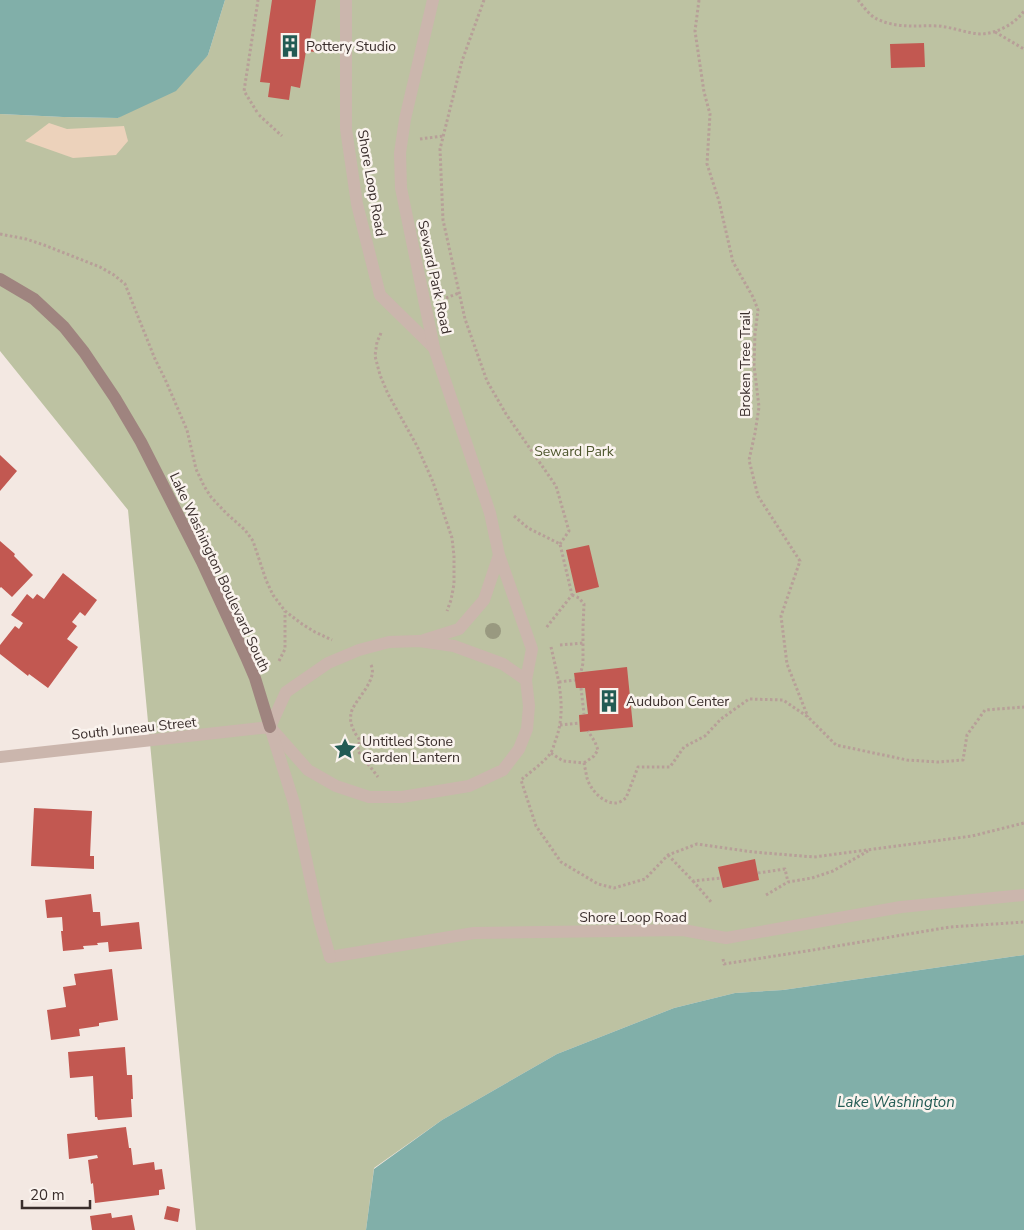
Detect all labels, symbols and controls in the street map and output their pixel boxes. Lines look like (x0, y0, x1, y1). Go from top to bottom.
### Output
building icon: Pottery Studio (277, 33, 303, 59)
place label: Pottery Studio (306, 37, 396, 56)
street label: Shore Loop Road (353, 128, 390, 238)
street label: Seward Park Road (413, 218, 456, 336)
street label: Broken Tree Trail (736, 310, 755, 417)
park label: Seward Park (534, 442, 615, 461)
street label: Lake Washington Boulevard South (165, 469, 274, 675)
building icon: Audubon Center (596, 688, 622, 714)
place label: Audubon Center (626, 692, 729, 711)
street label: South Juneau Street (71, 712, 198, 745)
place label: Untitled Stone Garden Lantern (362, 732, 460, 767)
place icon: Untitled Stone Garden Lantern (332, 736, 358, 762)
street label: Shore Loop Road (579, 908, 687, 927)
water label: Lake Washington (837, 1092, 955, 1112)
scale bar (22, 1178, 90, 1210)
text: 20 m (30, 1185, 65, 1205)

